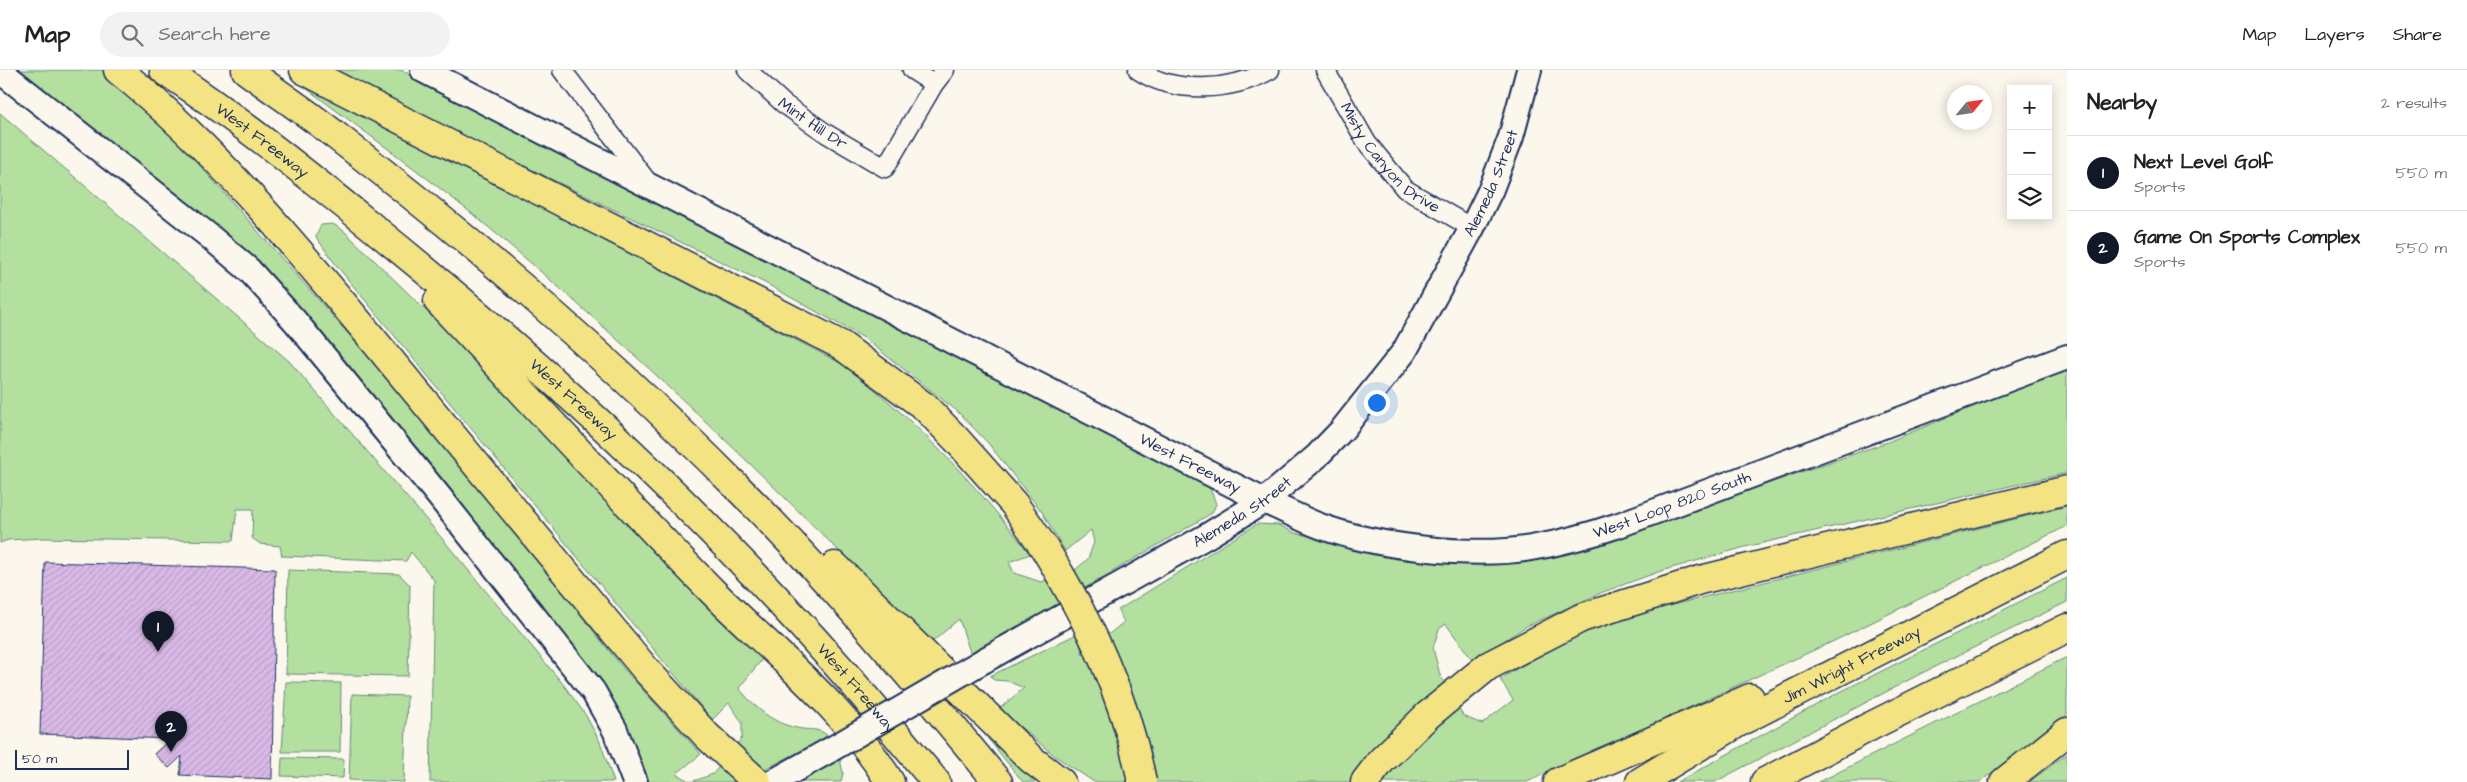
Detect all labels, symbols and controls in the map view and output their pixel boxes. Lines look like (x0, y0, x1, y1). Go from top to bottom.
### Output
search box (100, 12, 450, 57)
text: Map (25, 18, 70, 52)
icon: search (118, 21, 146, 49)
text: Search here (158, 21, 271, 48)
text: Map (2242, 22, 2276, 47)
text: Layers (2304, 22, 2365, 47)
text: Share (2393, 22, 2442, 47)
north arrow (1947, 85, 1992, 130)
map controls (2007, 85, 2052, 220)
button: + (2007, 85, 2052, 130)
text: Nearby (2087, 88, 2157, 117)
street label: Mint Hill Dr (774, 92, 852, 155)
text: 2 results (2381, 92, 2447, 114)
street label: West Freeway (211, 98, 314, 184)
street label: Misty Canyon Drive (1335, 99, 1444, 218)
street label: Alemeda Street (1458, 127, 1524, 241)
button: − (2007, 130, 2052, 175)
text: Next Level Golf (2134, 149, 2273, 176)
text: 1 (2102, 162, 2104, 184)
text: 550 m (2395, 162, 2447, 184)
button: layers (2007, 175, 2052, 220)
text: Sports (2134, 176, 2186, 198)
text: Game On Sports Complex (2134, 224, 2360, 251)
text: 2 (2098, 237, 2108, 259)
text: 550 m (2395, 237, 2447, 259)
text: Sports (2134, 251, 2186, 273)
street label: West Freeway (525, 354, 622, 446)
your location (1364, 390, 1390, 416)
street label: West Freeway (1135, 428, 1245, 499)
street label: West Loop 820 South (1590, 465, 1754, 544)
street label: Alemeda Street (1189, 471, 1297, 553)
pin: 1 (142, 611, 174, 652)
street label: Jim Wright Freeway (1779, 620, 1925, 709)
street label: West Freeway (812, 639, 902, 739)
pin: 2 (155, 711, 187, 752)
scale bar (15, 747, 129, 770)
text: 50 m (22, 749, 57, 769)

